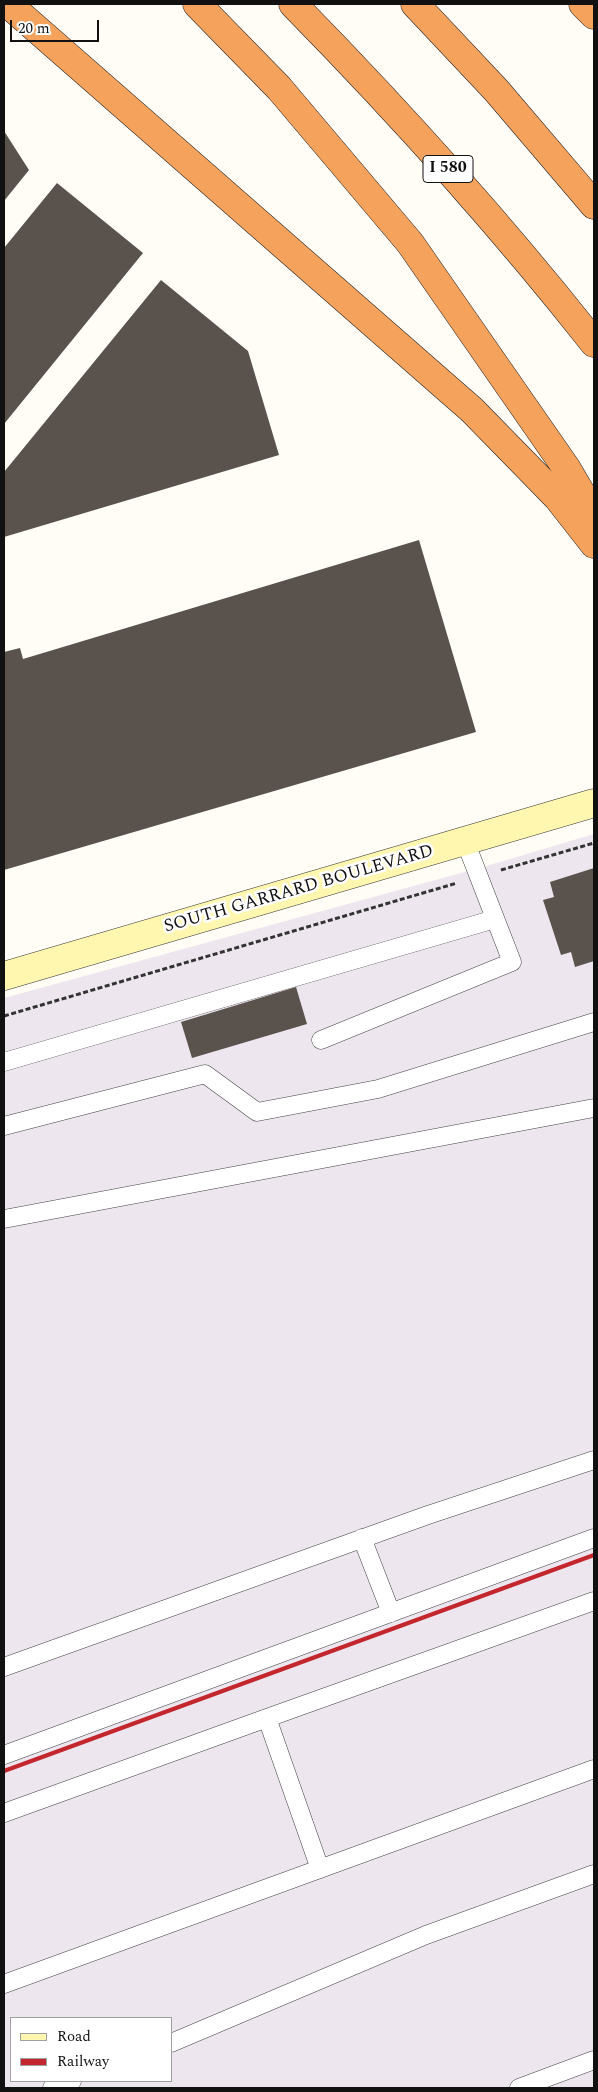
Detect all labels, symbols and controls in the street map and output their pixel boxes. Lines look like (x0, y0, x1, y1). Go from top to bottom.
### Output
scale bar (12, 10, 101, 42)
text: 20 m (18, 17, 50, 40)
road number: I 580 (423, 156, 473, 182)
street label: SOUTH GARRARD BOULEVARD (162, 841, 436, 939)
legend (10, 2017, 172, 2082)
text: Road (57, 2025, 91, 2048)
text: Railway (57, 2050, 109, 2073)

